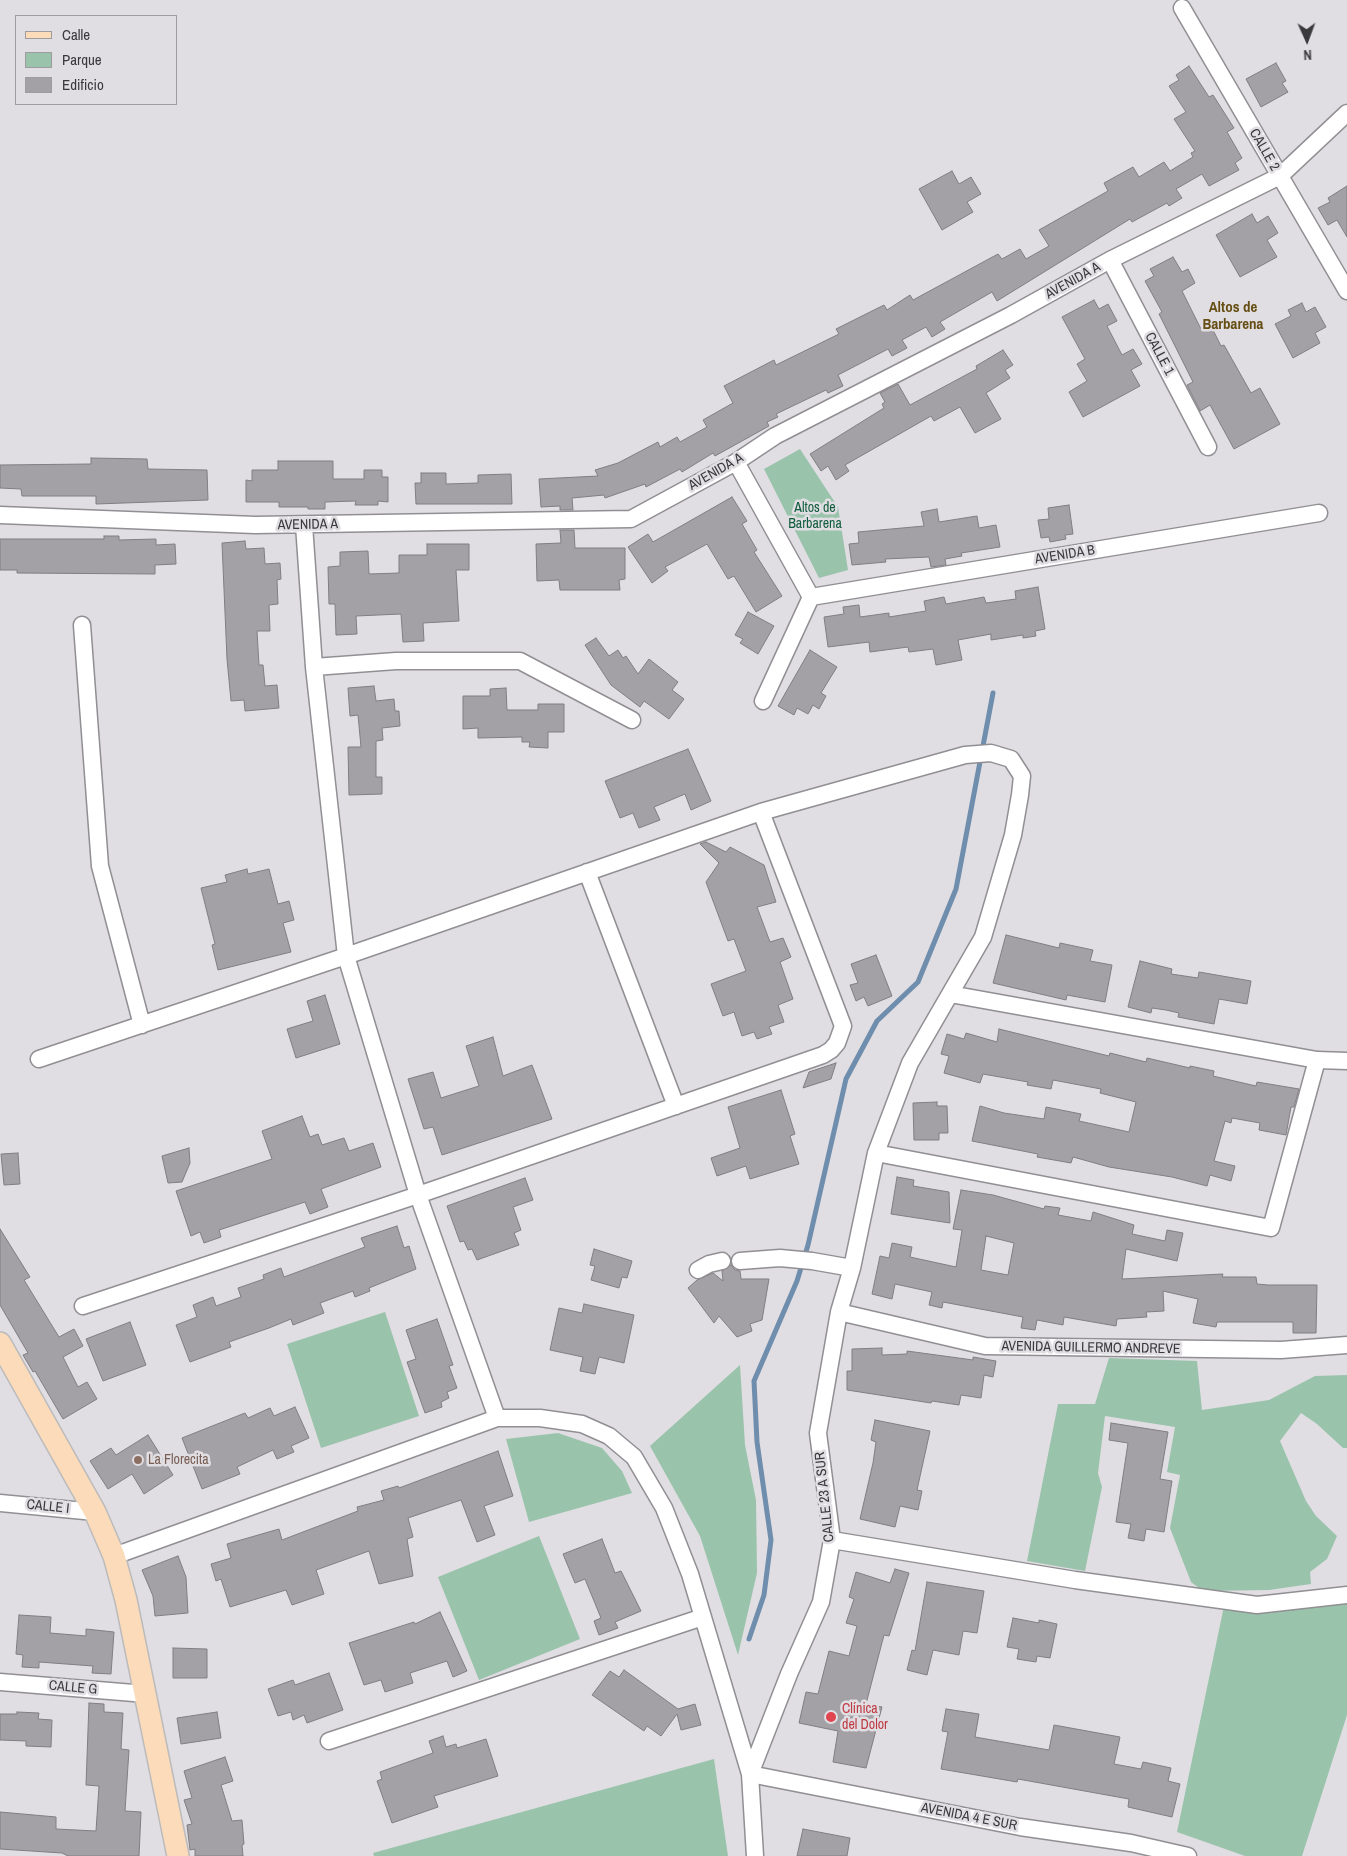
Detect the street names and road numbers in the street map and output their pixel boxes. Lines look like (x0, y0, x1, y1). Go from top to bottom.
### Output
street label: CALLE 2 (1245, 126, 1283, 174)
street label: AVENIDA A (1043, 259, 1103, 303)
street label: CALLE 1 (1141, 330, 1177, 378)
street label: AVENIDA A (686, 450, 746, 494)
street label: AVENIDA A (278, 516, 338, 534)
street label: AVENIDA B (1034, 542, 1096, 568)
street label: AVENIDA GUILLERMO ANDREVE (1001, 1338, 1181, 1358)
street label: CALLE 23 A SUR (812, 1451, 838, 1543)
street label: CALLE I (26, 1496, 70, 1518)
street label: CALLE G (48, 1678, 98, 1698)
street label: AVENIDA 4 E SUR (920, 1799, 1018, 1835)

